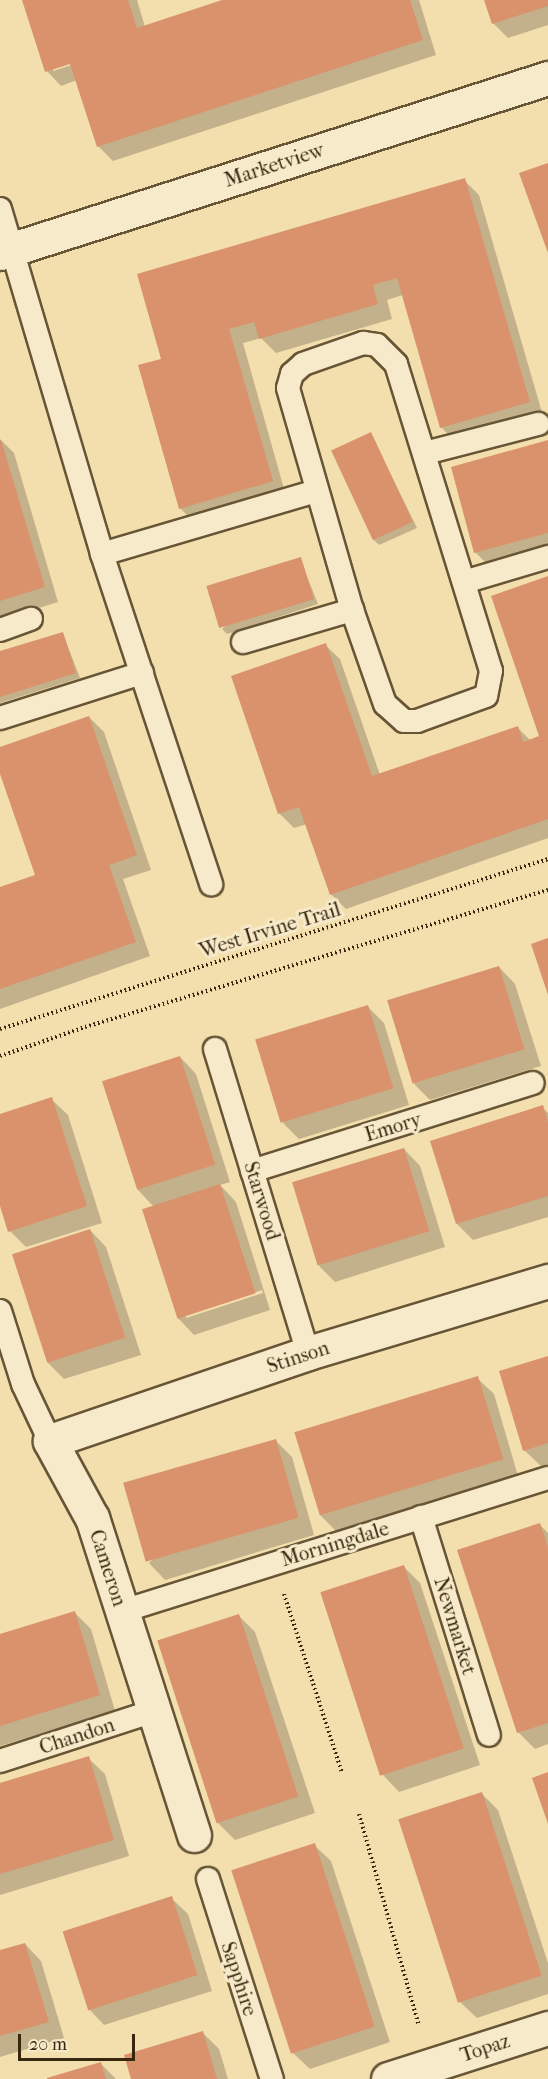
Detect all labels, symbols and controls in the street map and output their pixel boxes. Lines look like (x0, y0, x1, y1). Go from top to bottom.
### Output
street label: Marketview (221, 138, 327, 192)
street label: West Irvine Trail (197, 897, 343, 963)
street label: Emory (362, 1107, 424, 1147)
street label: Starwood (239, 1159, 285, 1243)
street label: Stinson (264, 1336, 332, 1378)
street label: Morningdale (278, 1516, 392, 1572)
street label: Cameron (84, 1527, 132, 1609)
street label: Newmarket (429, 1574, 481, 1678)
street label: Chandon (36, 1713, 118, 1759)
street label: Sapphire (216, 1939, 262, 2019)
scale bar (21, 2022, 138, 2060)
street label: Topaz (457, 2029, 513, 2067)
text: 20 m (29, 2034, 67, 2055)

